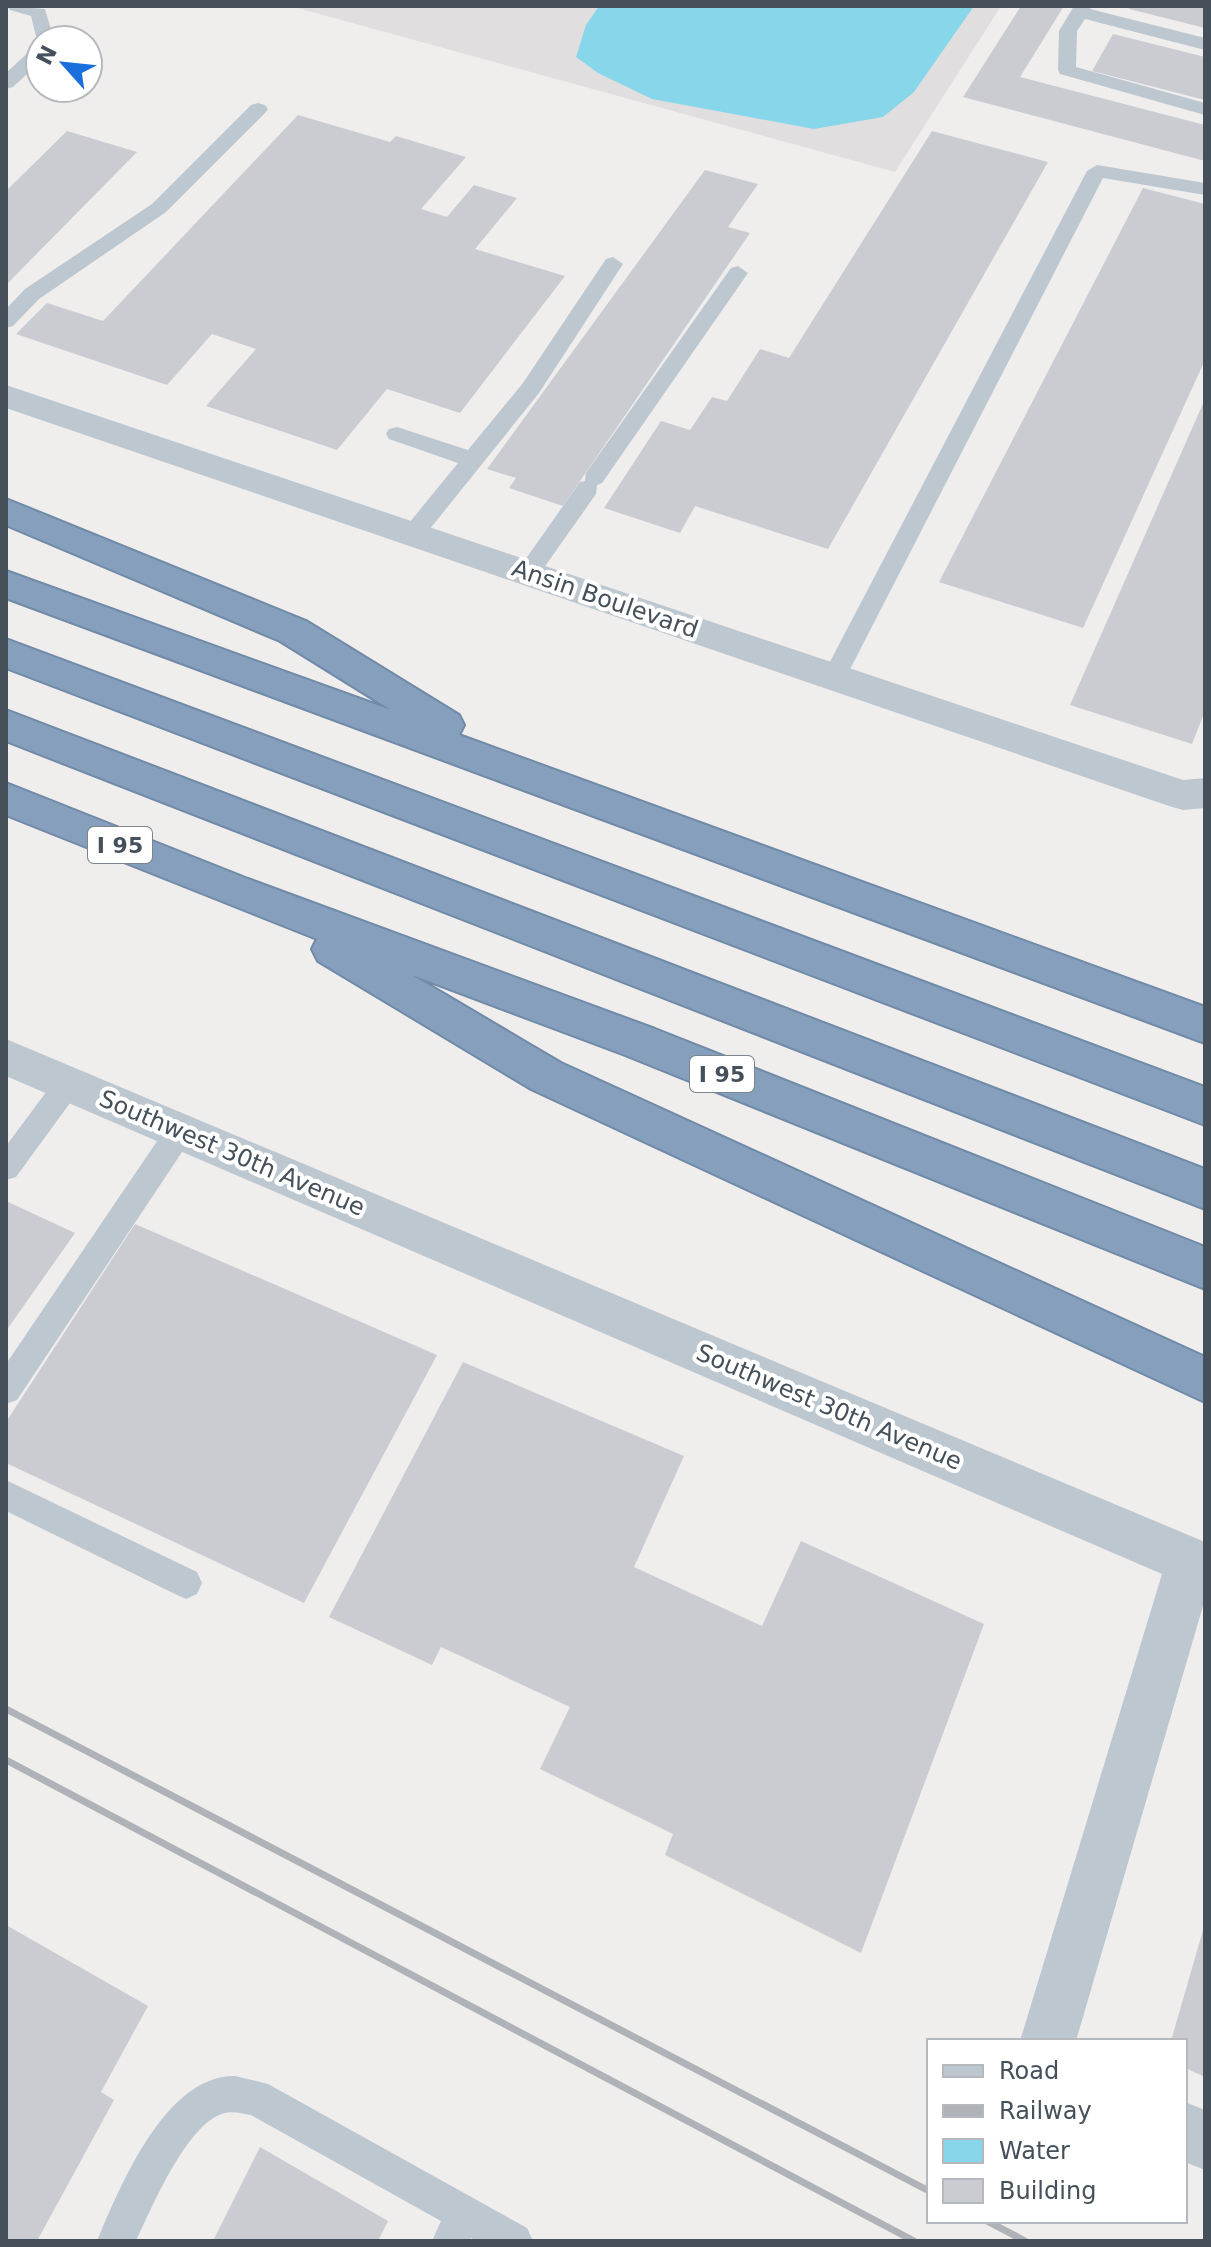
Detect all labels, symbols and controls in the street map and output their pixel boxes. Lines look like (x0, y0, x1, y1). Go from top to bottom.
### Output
north arrow (24, 24, 104, 104)
text: N (31, 41, 62, 69)
street label: Ansin Boulevard (508, 554, 702, 644)
road number: I 95 (88, 827, 152, 863)
road number: I 95 (690, 1056, 754, 1092)
street label: Southwest 30th Avenue (95, 1084, 369, 1222)
street label: Southwest 30th Avenue (692, 1338, 966, 1476)
legend (927, 2039, 1187, 2223)
text: Road (999, 2057, 1059, 2085)
text: Railway (999, 2097, 1092, 2125)
text: Water (999, 2137, 1070, 2165)
text: Building (999, 2177, 1096, 2205)

